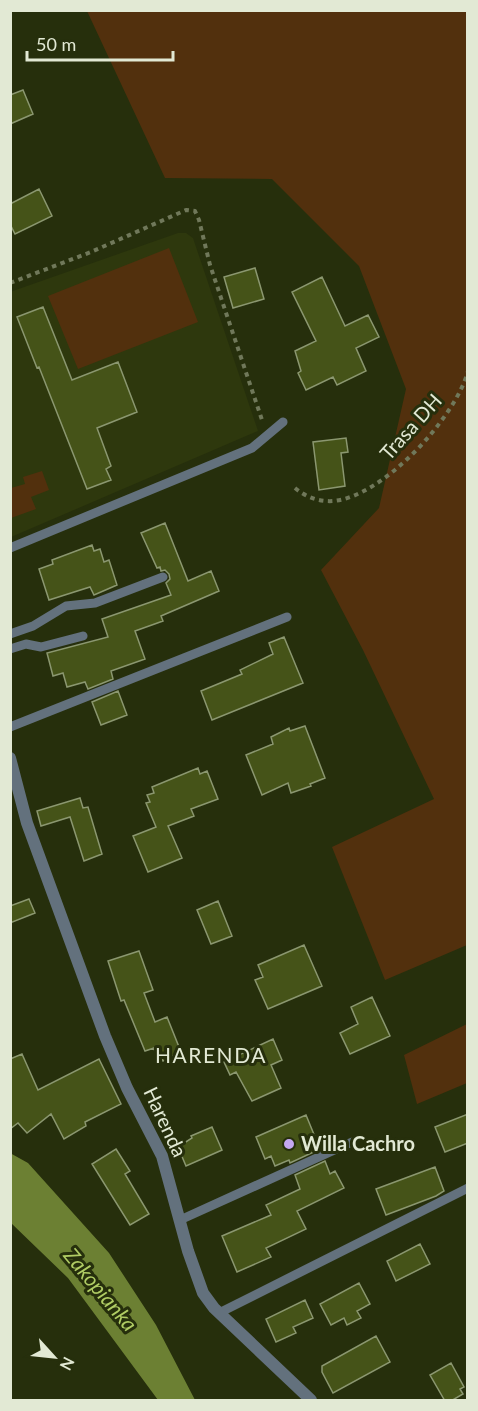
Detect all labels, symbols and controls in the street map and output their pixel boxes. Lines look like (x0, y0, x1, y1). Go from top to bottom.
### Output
scale bar (27, 24, 172, 62)
text: 50 m (36, 33, 76, 55)
street label: Trasa DH (374, 388, 446, 464)
district label: HARENDA (155, 1042, 267, 1067)
street label: Harenda (139, 1083, 193, 1160)
place label: Willa Cachro (301, 1131, 415, 1155)
marker: Willa Cachro (282, 1137, 296, 1151)
water label: Zakopianka (59, 1242, 143, 1335)
north arrow (24, 1327, 84, 1387)
text: N (57, 1354, 79, 1374)

